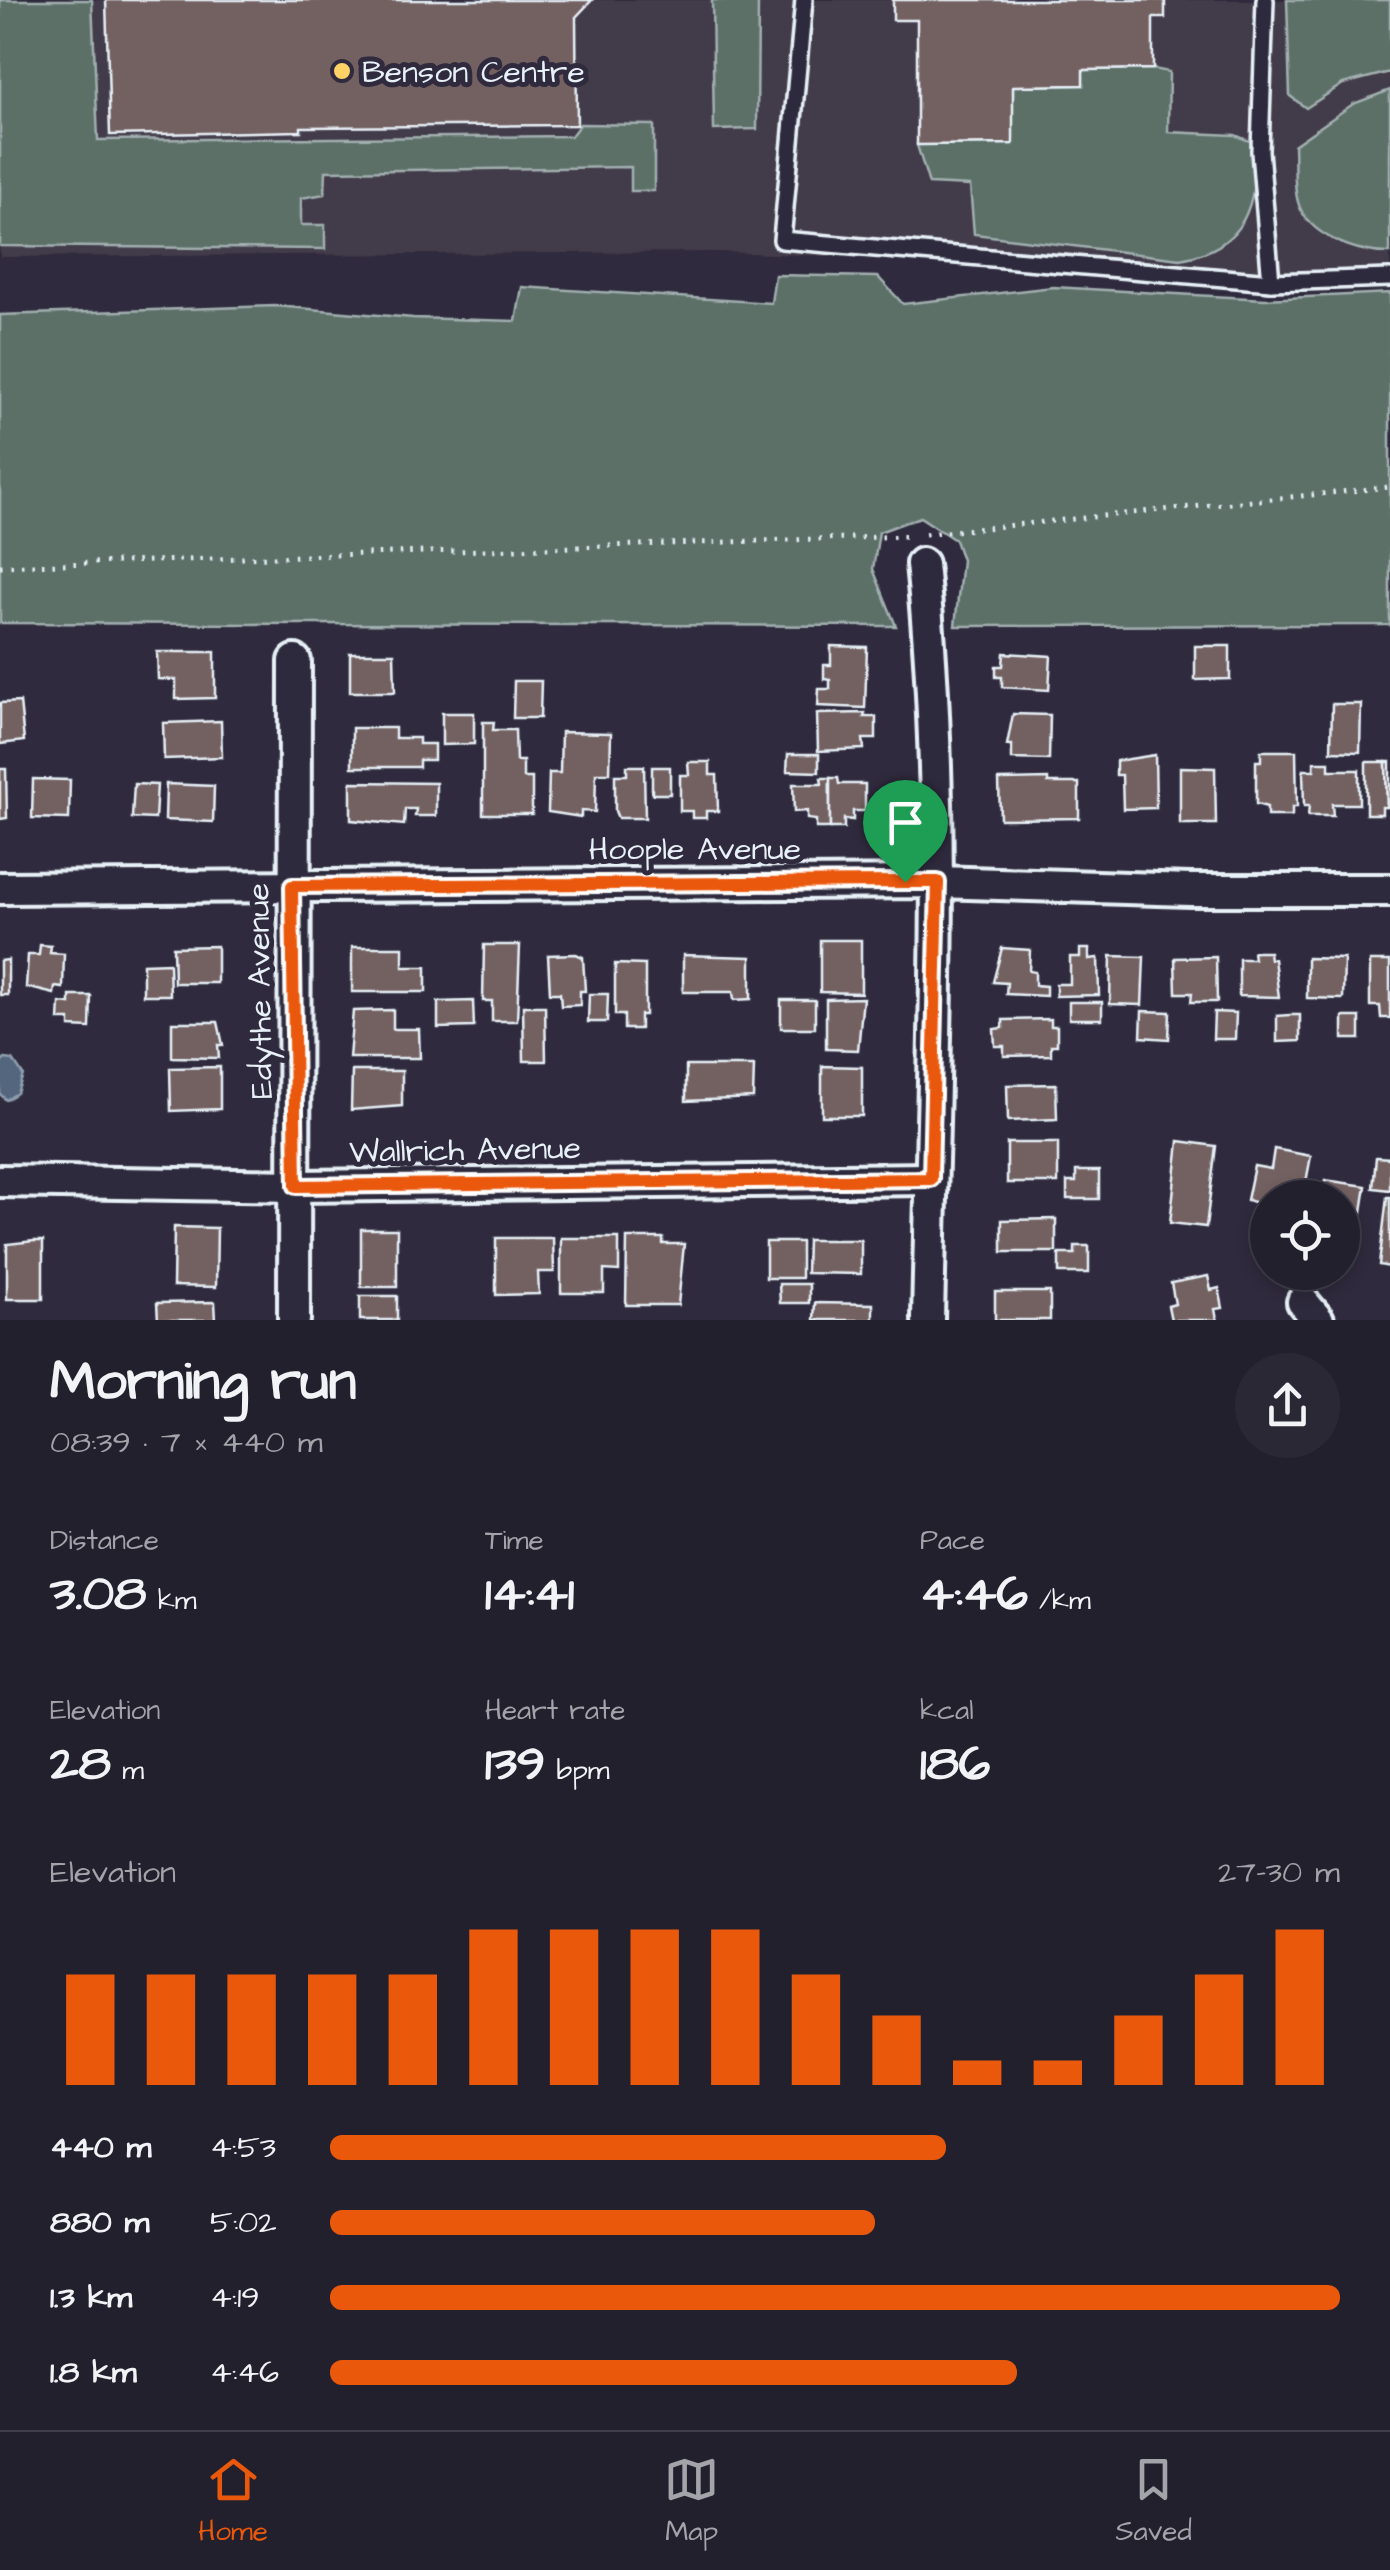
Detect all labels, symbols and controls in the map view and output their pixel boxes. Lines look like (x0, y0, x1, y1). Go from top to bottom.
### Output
place label: Benson Centre (362, 50, 585, 95)
marker: Benson Centre (331, 60, 353, 82)
pin (863, 780, 948, 883)
icon: arrive (878, 795, 933, 850)
street label: Hoople Avenue (589, 827, 801, 872)
street label: Edythe Avenue (236, 883, 285, 1099)
street label: Wallrich Avenue (349, 1126, 581, 1175)
map controls (1250, 1180, 1360, 1290)
button: locate (1250, 1180, 1360, 1290)
text: Morning run (50, 1344, 356, 1420)
button: share (1235, 1353, 1340, 1458)
text: 08:39 · 7 × 440 m (50, 1420, 323, 1465)
text: Distance (50, 1521, 159, 1560)
text: Time (485, 1521, 544, 1560)
text: Pace (920, 1521, 985, 1560)
text: 3.08 (50, 1560, 146, 1629)
text: 14:41 (485, 1560, 574, 1629)
text: 4:46 (920, 1560, 1028, 1629)
text: km (146, 1581, 197, 1620)
text: /km (1028, 1581, 1091, 1620)
text: Elevation (50, 1691, 160, 1730)
text: Heart rate (485, 1691, 626, 1730)
text: kcal (920, 1691, 974, 1730)
text: 28 (50, 1730, 111, 1799)
text: 139 (485, 1730, 545, 1799)
text: 186 (920, 1730, 990, 1799)
text: m (111, 1751, 144, 1790)
text: bpm (545, 1751, 610, 1790)
text: Elevation (50, 1850, 176, 1895)
text: 27–30 m (1218, 1850, 1340, 1895)
text: 440 m (50, 2125, 151, 2170)
text: 4:53 (210, 2125, 276, 2170)
text: 880 m (50, 2200, 149, 2245)
text: 5:02 (210, 2200, 277, 2245)
text: 1.3 km (50, 2275, 132, 2320)
text: 4:19 (210, 2275, 259, 2320)
text: 1.8 km (50, 2350, 137, 2395)
text: 4:46 (210, 2350, 279, 2395)
tab: Home (198, 2452, 268, 2551)
tab: Map (664, 2452, 719, 2551)
tab: Saved (1116, 2452, 1192, 2551)

